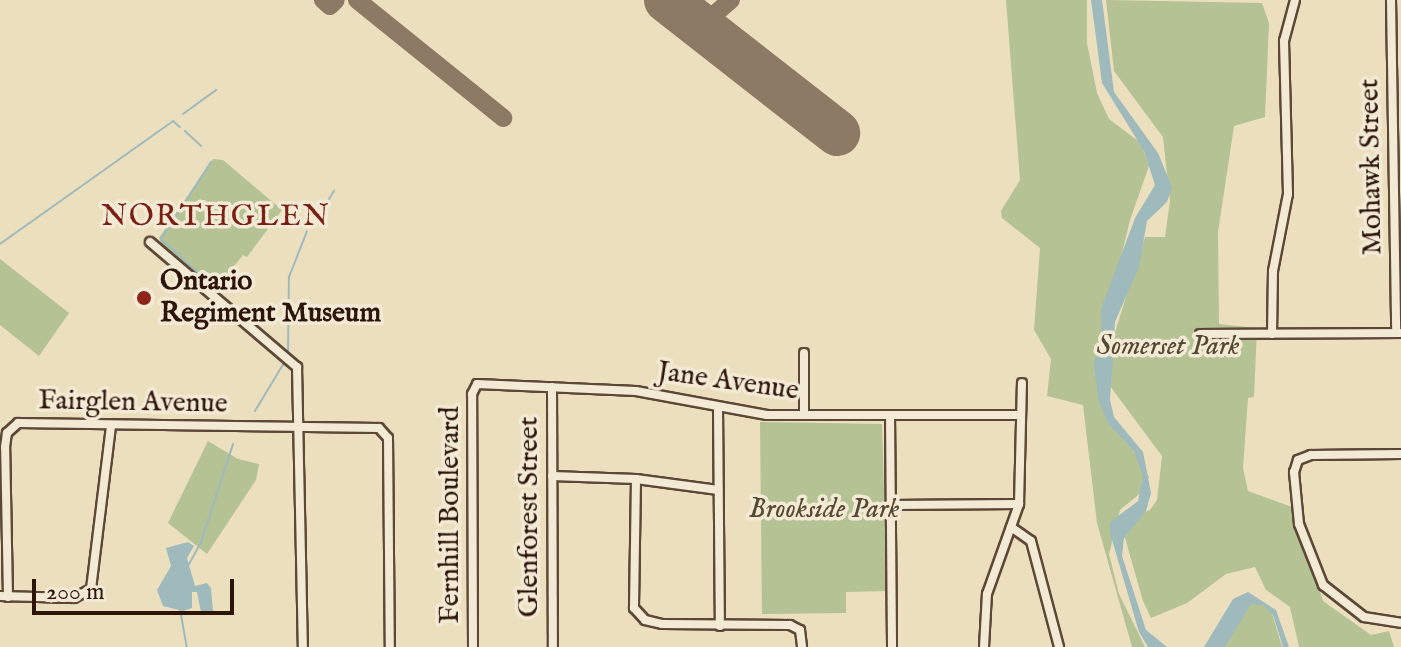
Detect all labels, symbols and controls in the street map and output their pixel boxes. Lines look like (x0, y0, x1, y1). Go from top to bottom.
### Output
street label: Mohawk Street (1354, 79, 1390, 255)
district label: NORTHGLEN (101, 199, 331, 235)
place label: Ontario Regiment Museum (160, 265, 381, 331)
marker: Ontario Regiment Museum (135, 289, 153, 307)
park label: Somerset Park (1096, 330, 1240, 364)
street label: Jane Avenue (655, 355, 801, 409)
street label: Fairglen Avenue (38, 385, 228, 421)
street label: Fernhill Boulevard (434, 406, 468, 624)
street label: Glenforest Street (513, 417, 547, 617)
park label: Brookside Park (748, 493, 900, 527)
scale bar (36, 563, 238, 613)
text: 200 m (46, 577, 105, 608)

